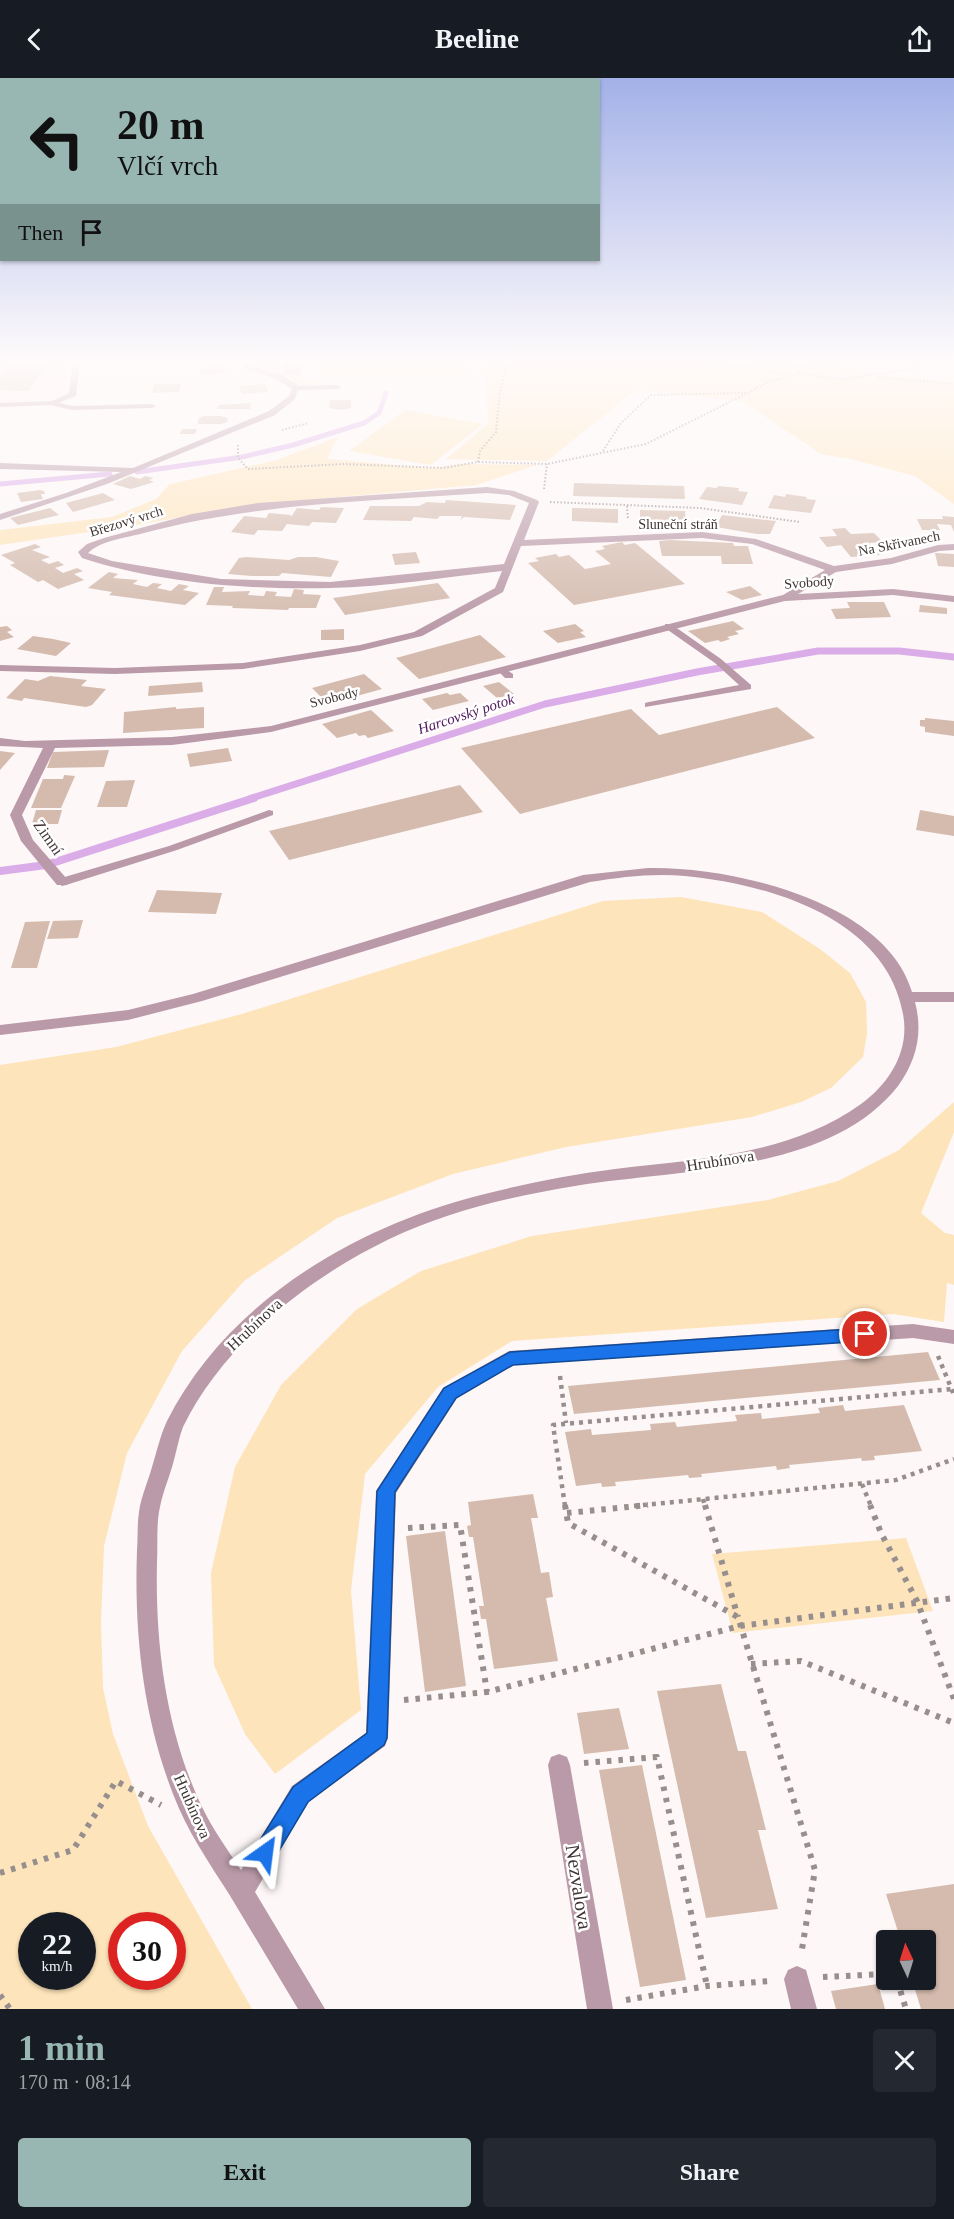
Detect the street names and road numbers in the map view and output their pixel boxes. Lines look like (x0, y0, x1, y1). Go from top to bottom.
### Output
street label: Březový vrch (88, 503, 165, 540)
street label: Sluneční stráň (638, 517, 718, 532)
street label: Na Skřivanech (857, 528, 941, 559)
street label: Svobody (784, 573, 834, 592)
street label: Svobody (308, 684, 360, 711)
street label: Zimní (30, 816, 67, 859)
street label: Hrubínova (685, 1147, 755, 1174)
street label: Hrubínova (224, 1295, 285, 1354)
street label: Hrubínova (171, 1771, 214, 1841)
street label: Nezvalova (561, 1843, 597, 1931)

